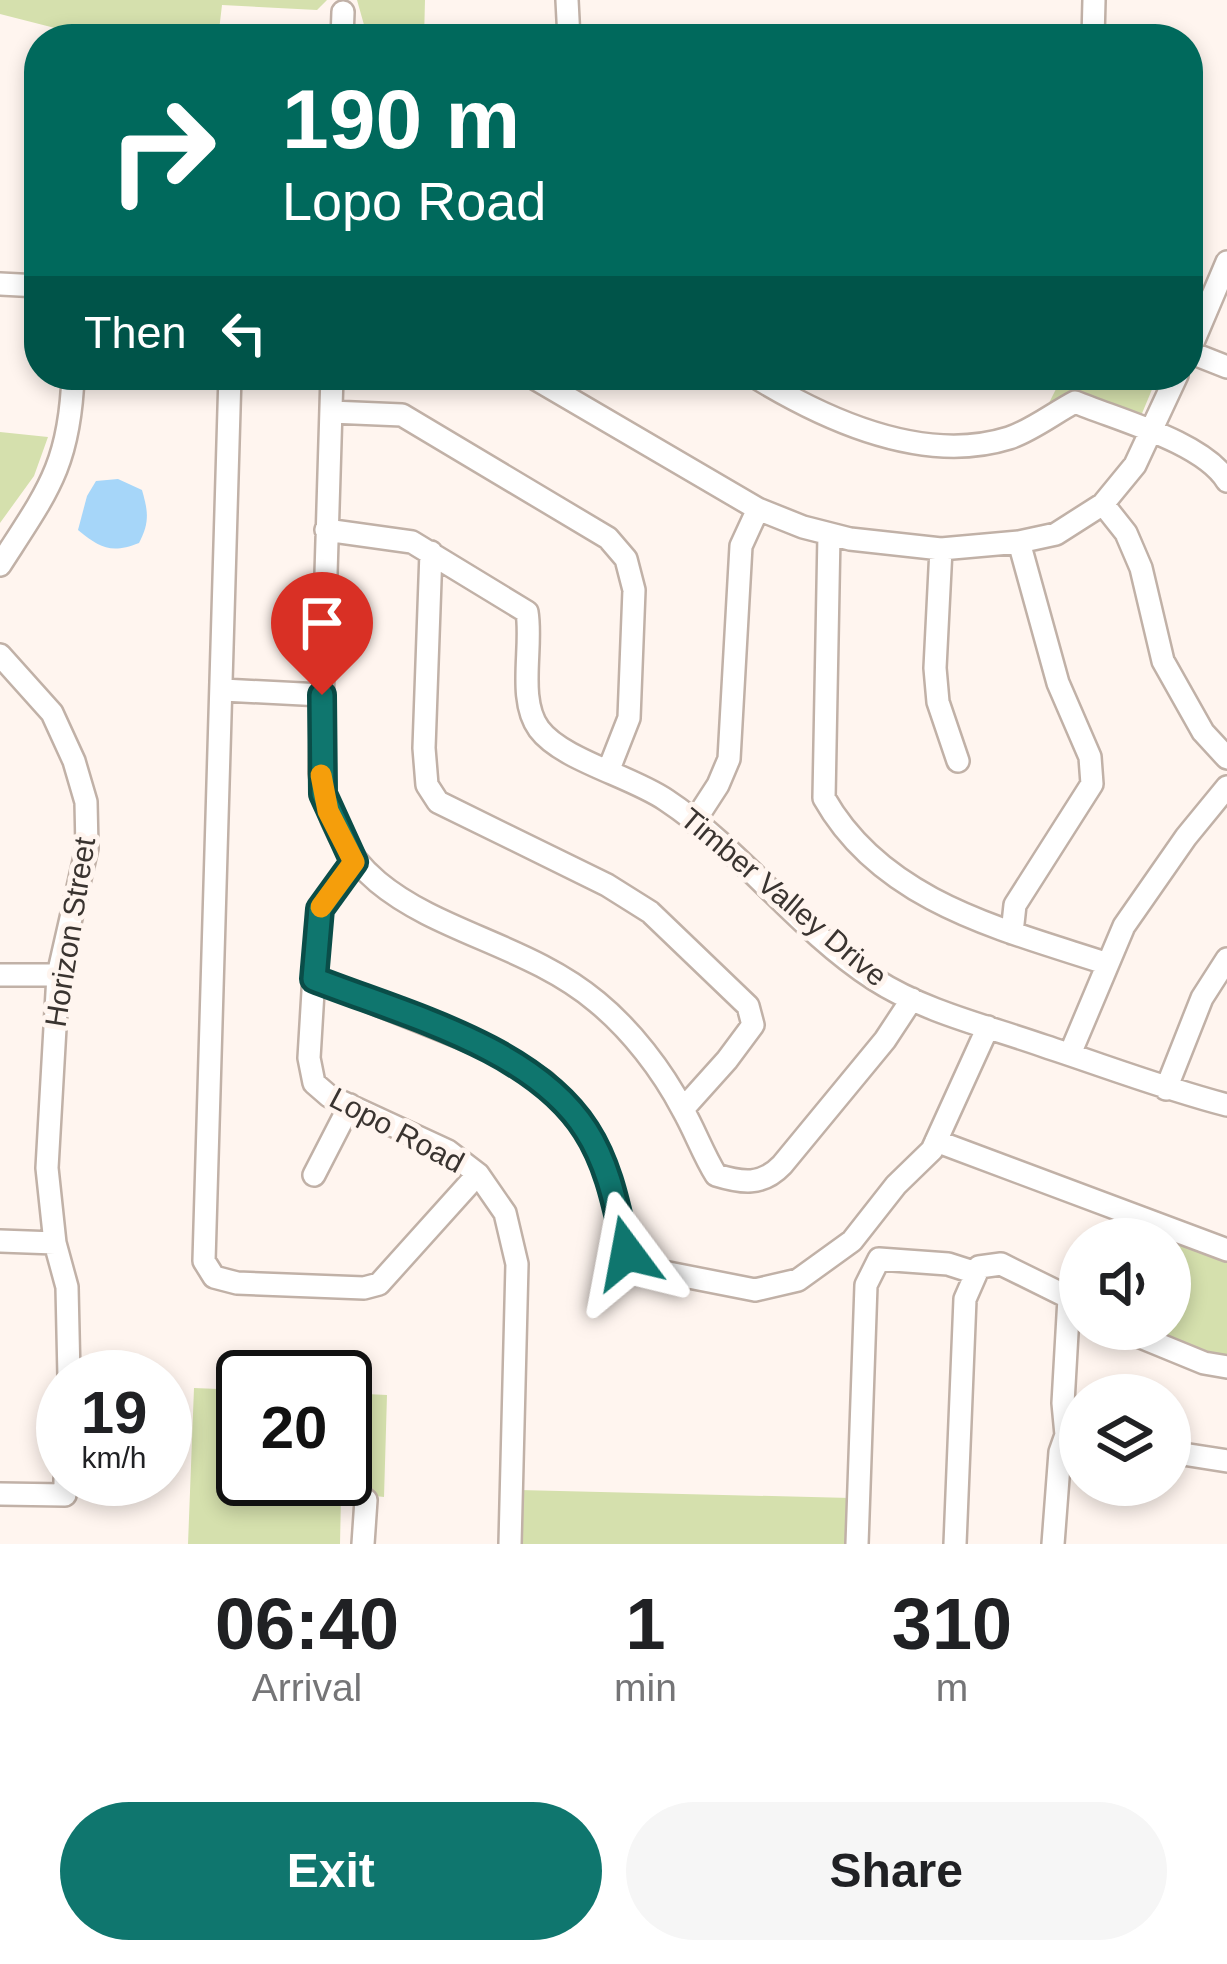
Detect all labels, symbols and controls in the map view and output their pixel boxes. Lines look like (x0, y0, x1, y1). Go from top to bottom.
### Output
icon: right (84, 72, 240, 228)
text: 190 m (282, 72, 520, 166)
text: Lopo Road (282, 171, 546, 231)
icon: left (211, 300, 277, 366)
text: Then (84, 307, 187, 358)
pin (271, 572, 373, 695)
icon: arrive (289, 590, 355, 656)
street label: Timber Valley Drive (674, 801, 894, 993)
street label: Horizon Street (39, 834, 101, 1029)
street label: Lopo Road (324, 1081, 470, 1179)
position arrow (564, 1190, 690, 1316)
map controls (1059, 1218, 1191, 1506)
button: sound (1059, 1218, 1191, 1350)
speed limit sign: 20 (216, 1350, 372, 1506)
button: layers (1059, 1374, 1191, 1506)
text: 19 (81, 1379, 147, 1446)
text: km/h (81, 1441, 147, 1474)
text: 06:40 (215, 1584, 399, 1664)
text: 1 (625, 1584, 666, 1664)
text: 310 (892, 1584, 1012, 1664)
text: Arrival (252, 1666, 362, 1709)
text: min (614, 1666, 677, 1709)
text: m (936, 1666, 968, 1709)
button: Exit (60, 1802, 602, 1940)
button: Share (626, 1802, 1167, 1940)

